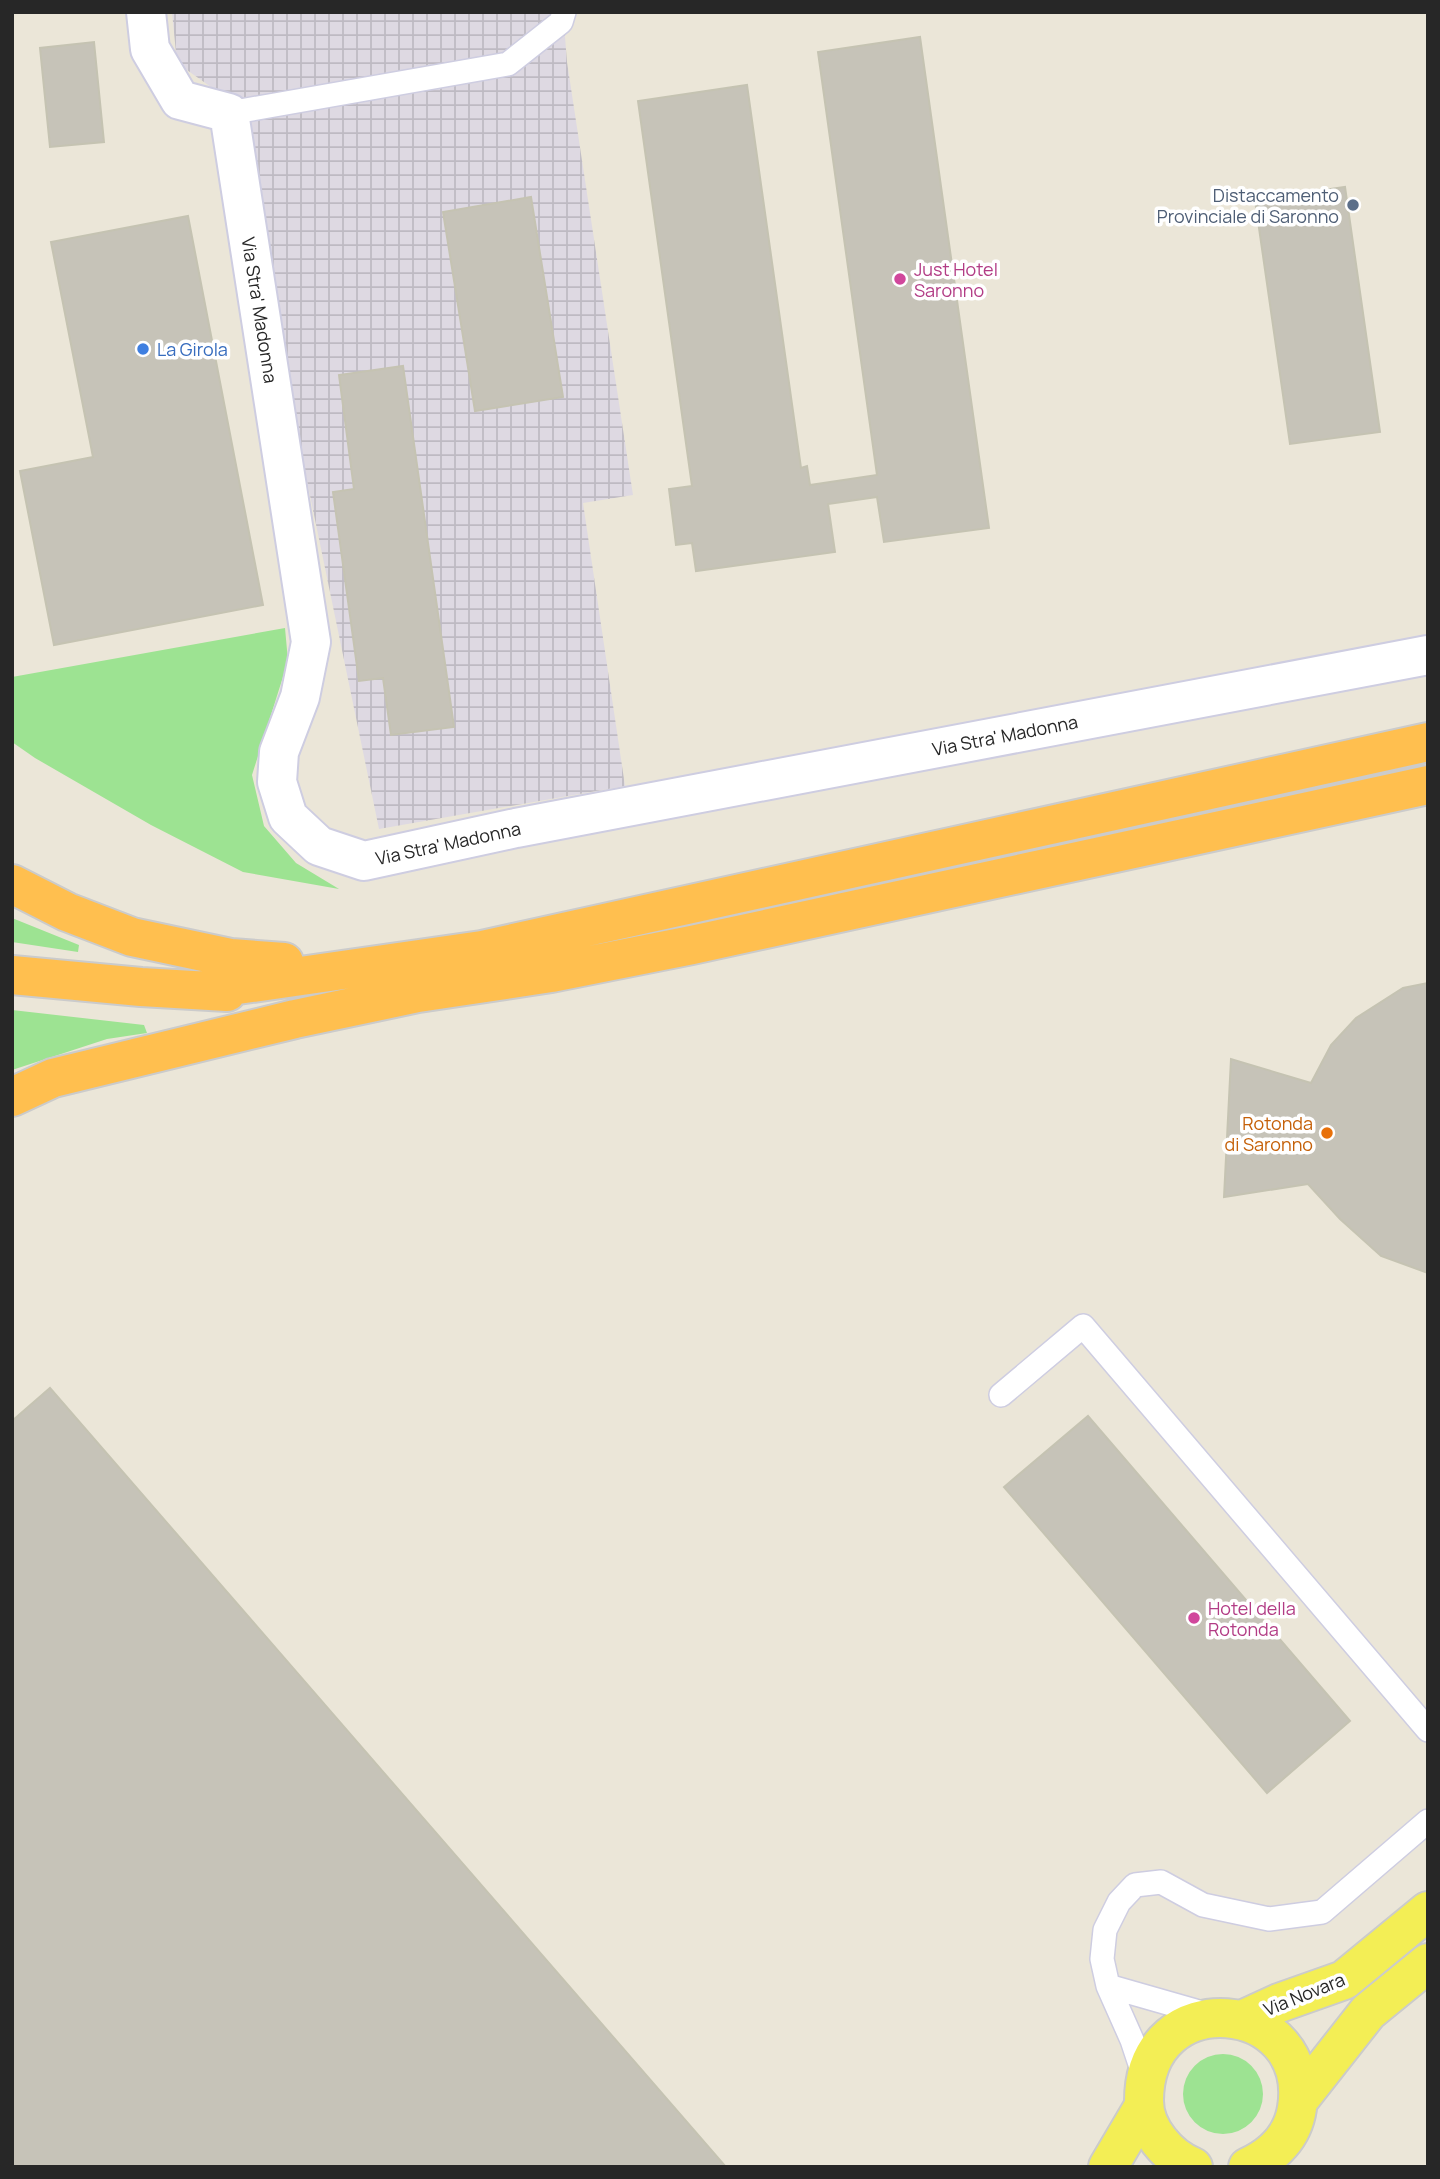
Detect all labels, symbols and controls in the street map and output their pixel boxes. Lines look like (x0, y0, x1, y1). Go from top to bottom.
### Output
place label: Distaccamento Provinciale di Saronno (1157, 183, 1339, 228)
marker: Distaccamento Provinciale di Saronno (1345, 197, 1361, 213)
street label: Via Stra' Madonna (237, 235, 283, 385)
place label: Just Hotel Saronno (914, 257, 998, 302)
marker: Just Hotel Saronno (892, 271, 908, 287)
place label: La Girola (157, 337, 228, 361)
marker: La Girola (135, 341, 151, 357)
street label: Via Stra' Madonna (930, 709, 1080, 761)
street label: Via Stra' Madonna (373, 816, 523, 870)
place label: Rotonda di Saronno (1225, 1111, 1313, 1156)
marker: Rotonda di Saronno (1319, 1125, 1335, 1141)
place label: Hotel della Rotonda (1208, 1596, 1296, 1641)
marker: Hotel della Rotonda (1186, 1610, 1202, 1626)
street label: Via Novara (1260, 1967, 1348, 2021)

